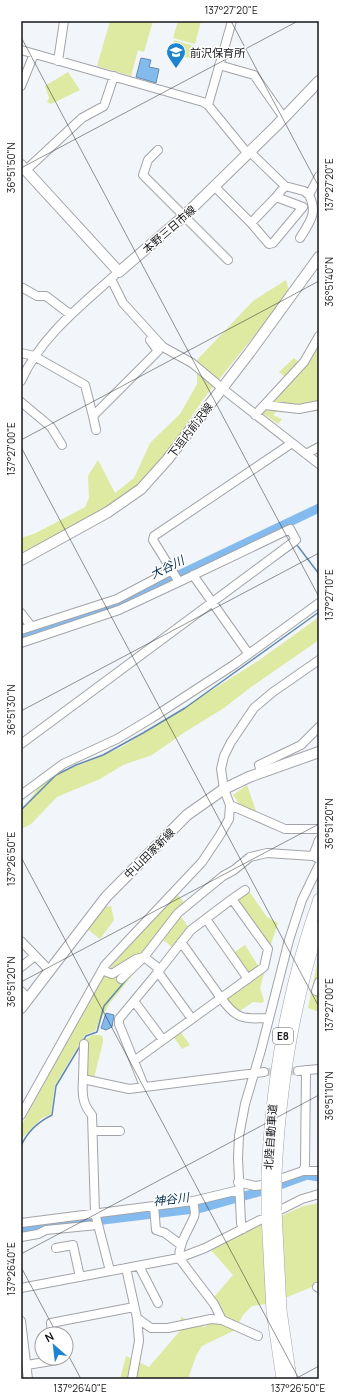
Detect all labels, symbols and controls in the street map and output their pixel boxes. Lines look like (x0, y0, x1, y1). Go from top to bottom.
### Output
text: 137°27'20"E (204, 3, 258, 17)
school or university icon: 前沢保育所 (165, 41, 187, 69)
place label: 前沢保育所 (190, 45, 246, 60)
text: 36°51'50"N (4, 143, 18, 193)
text: 137°27'20"E (322, 158, 336, 212)
street label: 本野三日市線 (139, 202, 199, 256)
text: 36°51'40"N (322, 257, 336, 307)
street label: 下垣内前沢線 (164, 399, 216, 461)
text: 137°27'00"E (4, 422, 18, 476)
water label: 大谷川 (147, 551, 189, 583)
text: 137°27'10"E (322, 569, 336, 621)
text: 36°51'30"N (4, 685, 18, 735)
text: 36°51'20"N (322, 799, 336, 849)
street label: 中山田家新線 (120, 824, 178, 882)
text: 137°26'50"E (4, 831, 18, 886)
text: 36°51'20"N (4, 957, 18, 1007)
text: 137°27'00"E (322, 978, 336, 1032)
road number: E8 (273, 1028, 293, 1044)
text: 36°51'10"N (322, 1071, 336, 1120)
street label: 北陸自動車道 (260, 1104, 280, 1170)
water label: 神谷川 (152, 1188, 192, 1210)
text: 137°26'40"E (4, 1242, 18, 1296)
north arrow (34, 1326, 74, 1366)
text: N (42, 1328, 56, 1345)
text: 137°26'40"E (53, 1381, 107, 1395)
text: 137°26'50"E (271, 1381, 326, 1395)

